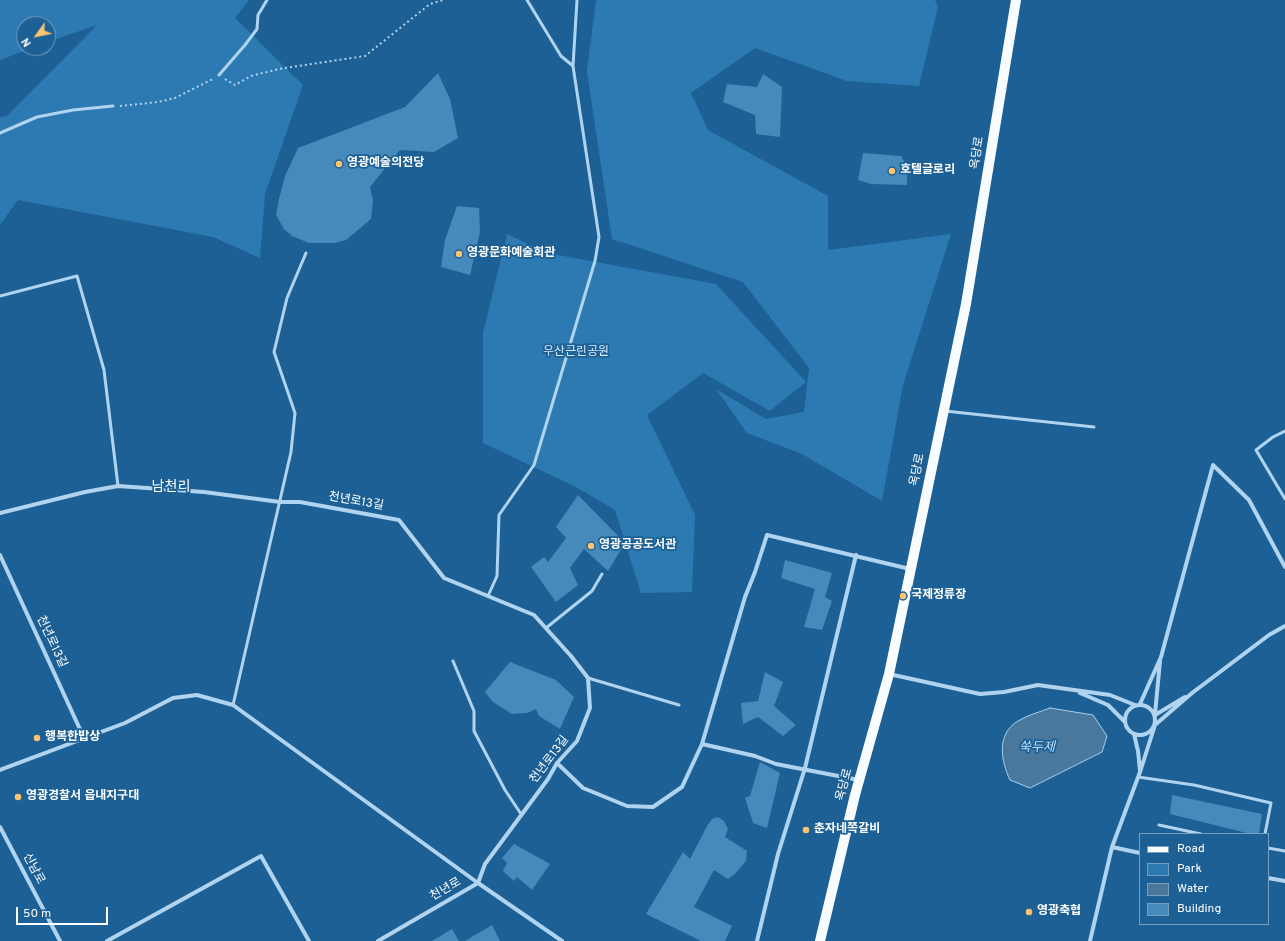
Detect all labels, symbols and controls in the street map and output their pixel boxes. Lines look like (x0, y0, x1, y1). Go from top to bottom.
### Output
north arrow (16, 16, 56, 56)
text: N (19, 35, 35, 49)
street label: 옥당로 (968, 136, 988, 170)
place label: 영광예술의전당 (347, 157, 424, 171)
marker: 영광예술의전당 (334, 159, 344, 169)
place label: 호텔글로리 (900, 164, 955, 178)
marker: 호텔글로리 (887, 166, 897, 176)
place label: 영광문화예술회관 (467, 247, 555, 261)
marker: 영광문화예술회관 (454, 249, 464, 259)
park label: 우산근린공원 (543, 346, 609, 360)
street label: 옥당로 (908, 452, 928, 488)
district label: 남천리 (152, 480, 190, 496)
street label: 천년로13길 (327, 490, 385, 514)
place label: 영광공공도서관 (599, 539, 676, 553)
marker: 영광공공도서관 (586, 541, 596, 551)
place label: 국제정류장 (911, 589, 966, 603)
marker: 국제정류장 (898, 591, 908, 601)
street label: 천년로13길 (33, 614, 69, 670)
place label: 행복한밥상 (45, 731, 100, 745)
marker: 행복한밥상 (32, 733, 42, 743)
street label: 천년로13길 (527, 733, 573, 787)
water label: 쑥두제 (1019, 740, 1055, 756)
street label: 옥당로 (834, 767, 856, 803)
place label: 영광경찰서 읍내지구대 (26, 790, 139, 804)
marker: 영광경찰서 읍내지구대 (13, 792, 23, 802)
place label: 춘자네쪽갈비 (814, 823, 880, 837)
marker: 춘자네쪽갈비 (801, 825, 811, 835)
legend (1139, 833, 1269, 925)
text: Road (1177, 841, 1205, 857)
street label: 신남로 (19, 851, 47, 887)
text: Park (1177, 861, 1202, 877)
street label: 천년로 (428, 875, 464, 905)
text: Water (1177, 881, 1209, 897)
scale bar (18, 899, 110, 925)
text: Building (1177, 901, 1221, 917)
place label: 영광축협 (1037, 905, 1081, 919)
text: 50 m (23, 906, 51, 922)
marker: 영광축협 (1024, 907, 1034, 917)

